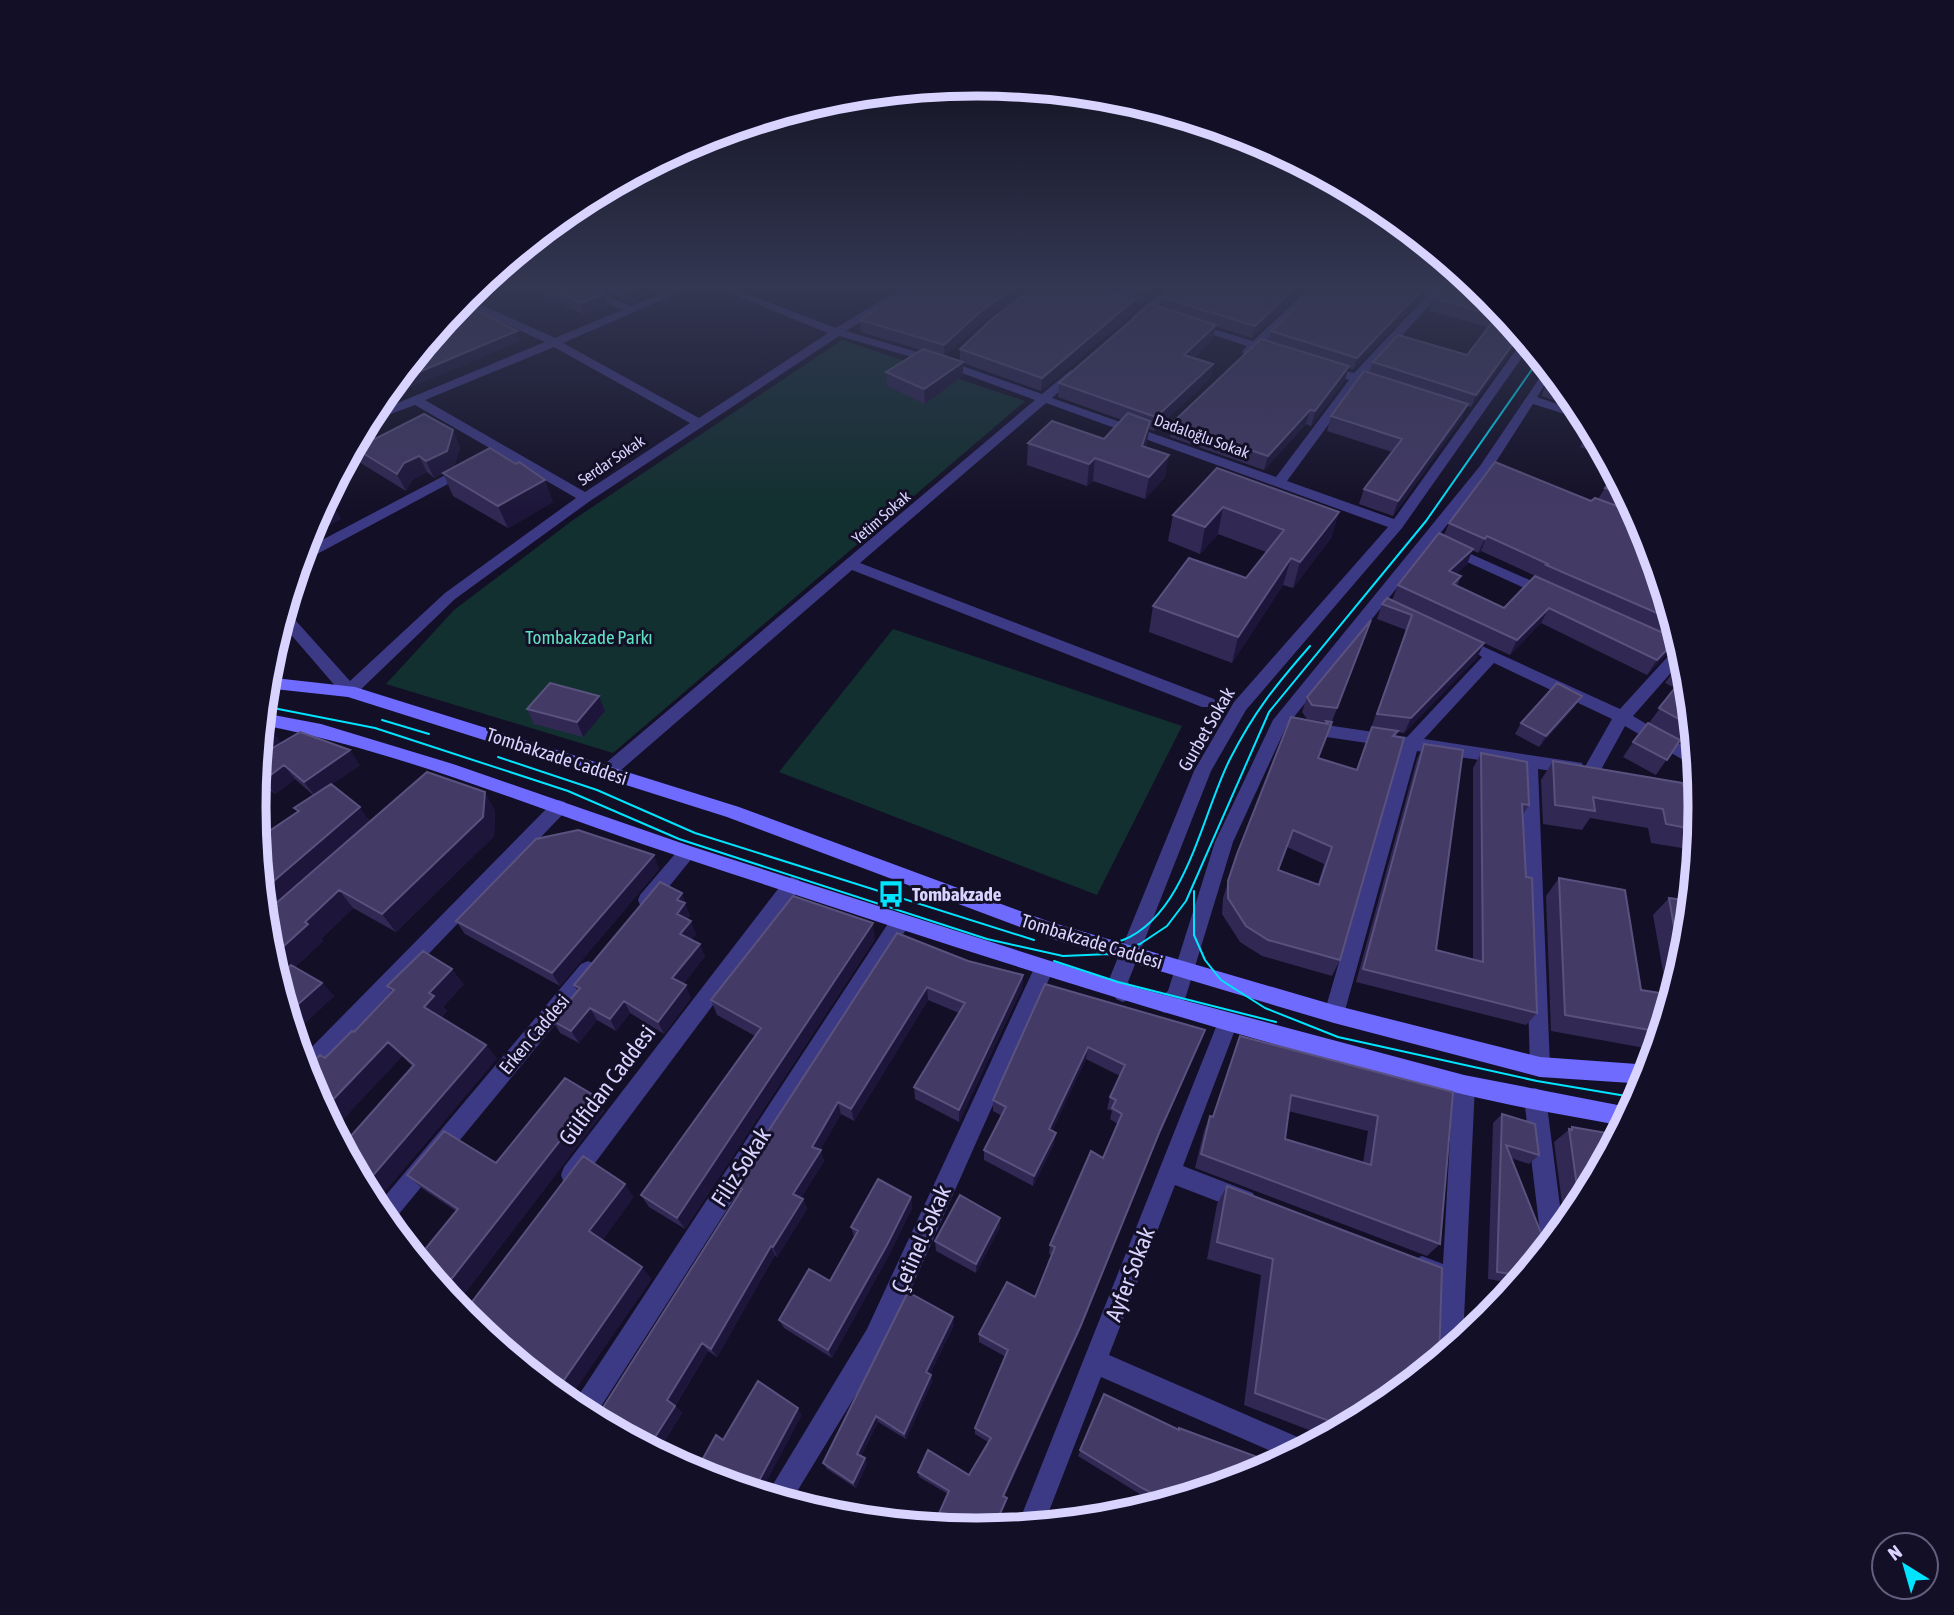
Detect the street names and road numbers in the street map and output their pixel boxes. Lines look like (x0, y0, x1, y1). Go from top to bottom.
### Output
street label: Dadaloğlu Sokak (1152, 410, 1252, 462)
street label: Serdar Sokak (574, 431, 648, 489)
street label: Yetim Sokak (848, 487, 914, 547)
street label: Gurbet Sokak (1173, 683, 1239, 775)
street label: Tombakzade Caddesi (484, 723, 630, 789)
street label: Tombakzade Caddesi (1018, 909, 1166, 973)
street label: Erken Caddesi (494, 990, 574, 1078)
street label: Gülfidan Caddesi (553, 1020, 661, 1150)
street label: Filiz Sokak (706, 1123, 776, 1211)
street label: Çetinel Sokak (886, 1181, 956, 1297)
street label: Ayfer Sokak (1100, 1223, 1160, 1325)

